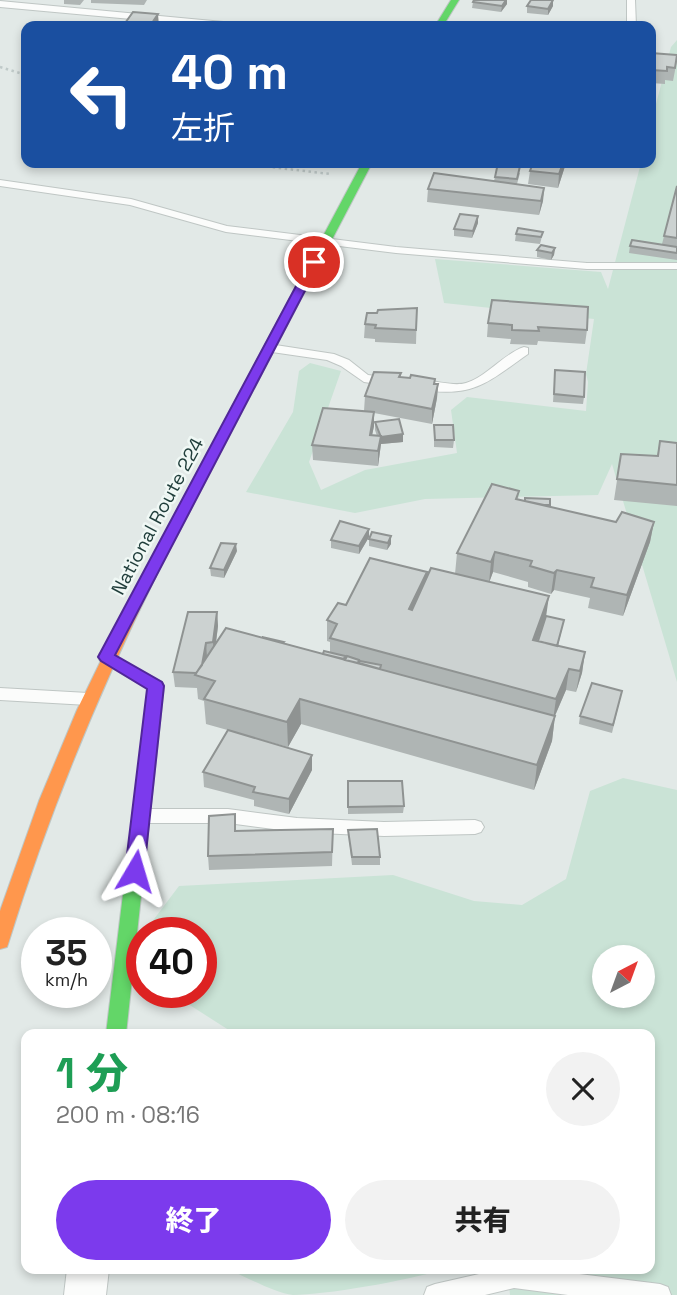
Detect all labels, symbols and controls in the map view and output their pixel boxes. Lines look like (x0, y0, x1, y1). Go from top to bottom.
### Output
text: 40 m (171, 41, 288, 103)
icon: left (56, 49, 147, 140)
text: 左折 (171, 108, 235, 148)
pin (284, 232, 344, 292)
icon: arrive (295, 243, 333, 281)
street label: National Route 224 (105, 433, 209, 599)
position arrow (98, 834, 172, 908)
speed limit sign: 40 (126, 917, 217, 1008)
text: 35 (45, 931, 88, 975)
north arrow (592, 945, 654, 1008)
map controls (592, 945, 655, 1008)
text: km/h (45, 968, 88, 991)
text: 1 分 (56, 1047, 128, 1100)
button: close (546, 1052, 620, 1126)
text: 200 m · 08:16 (56, 1100, 200, 1130)
button: 終了 (56, 1180, 331, 1260)
button: 共有 (345, 1180, 620, 1260)

